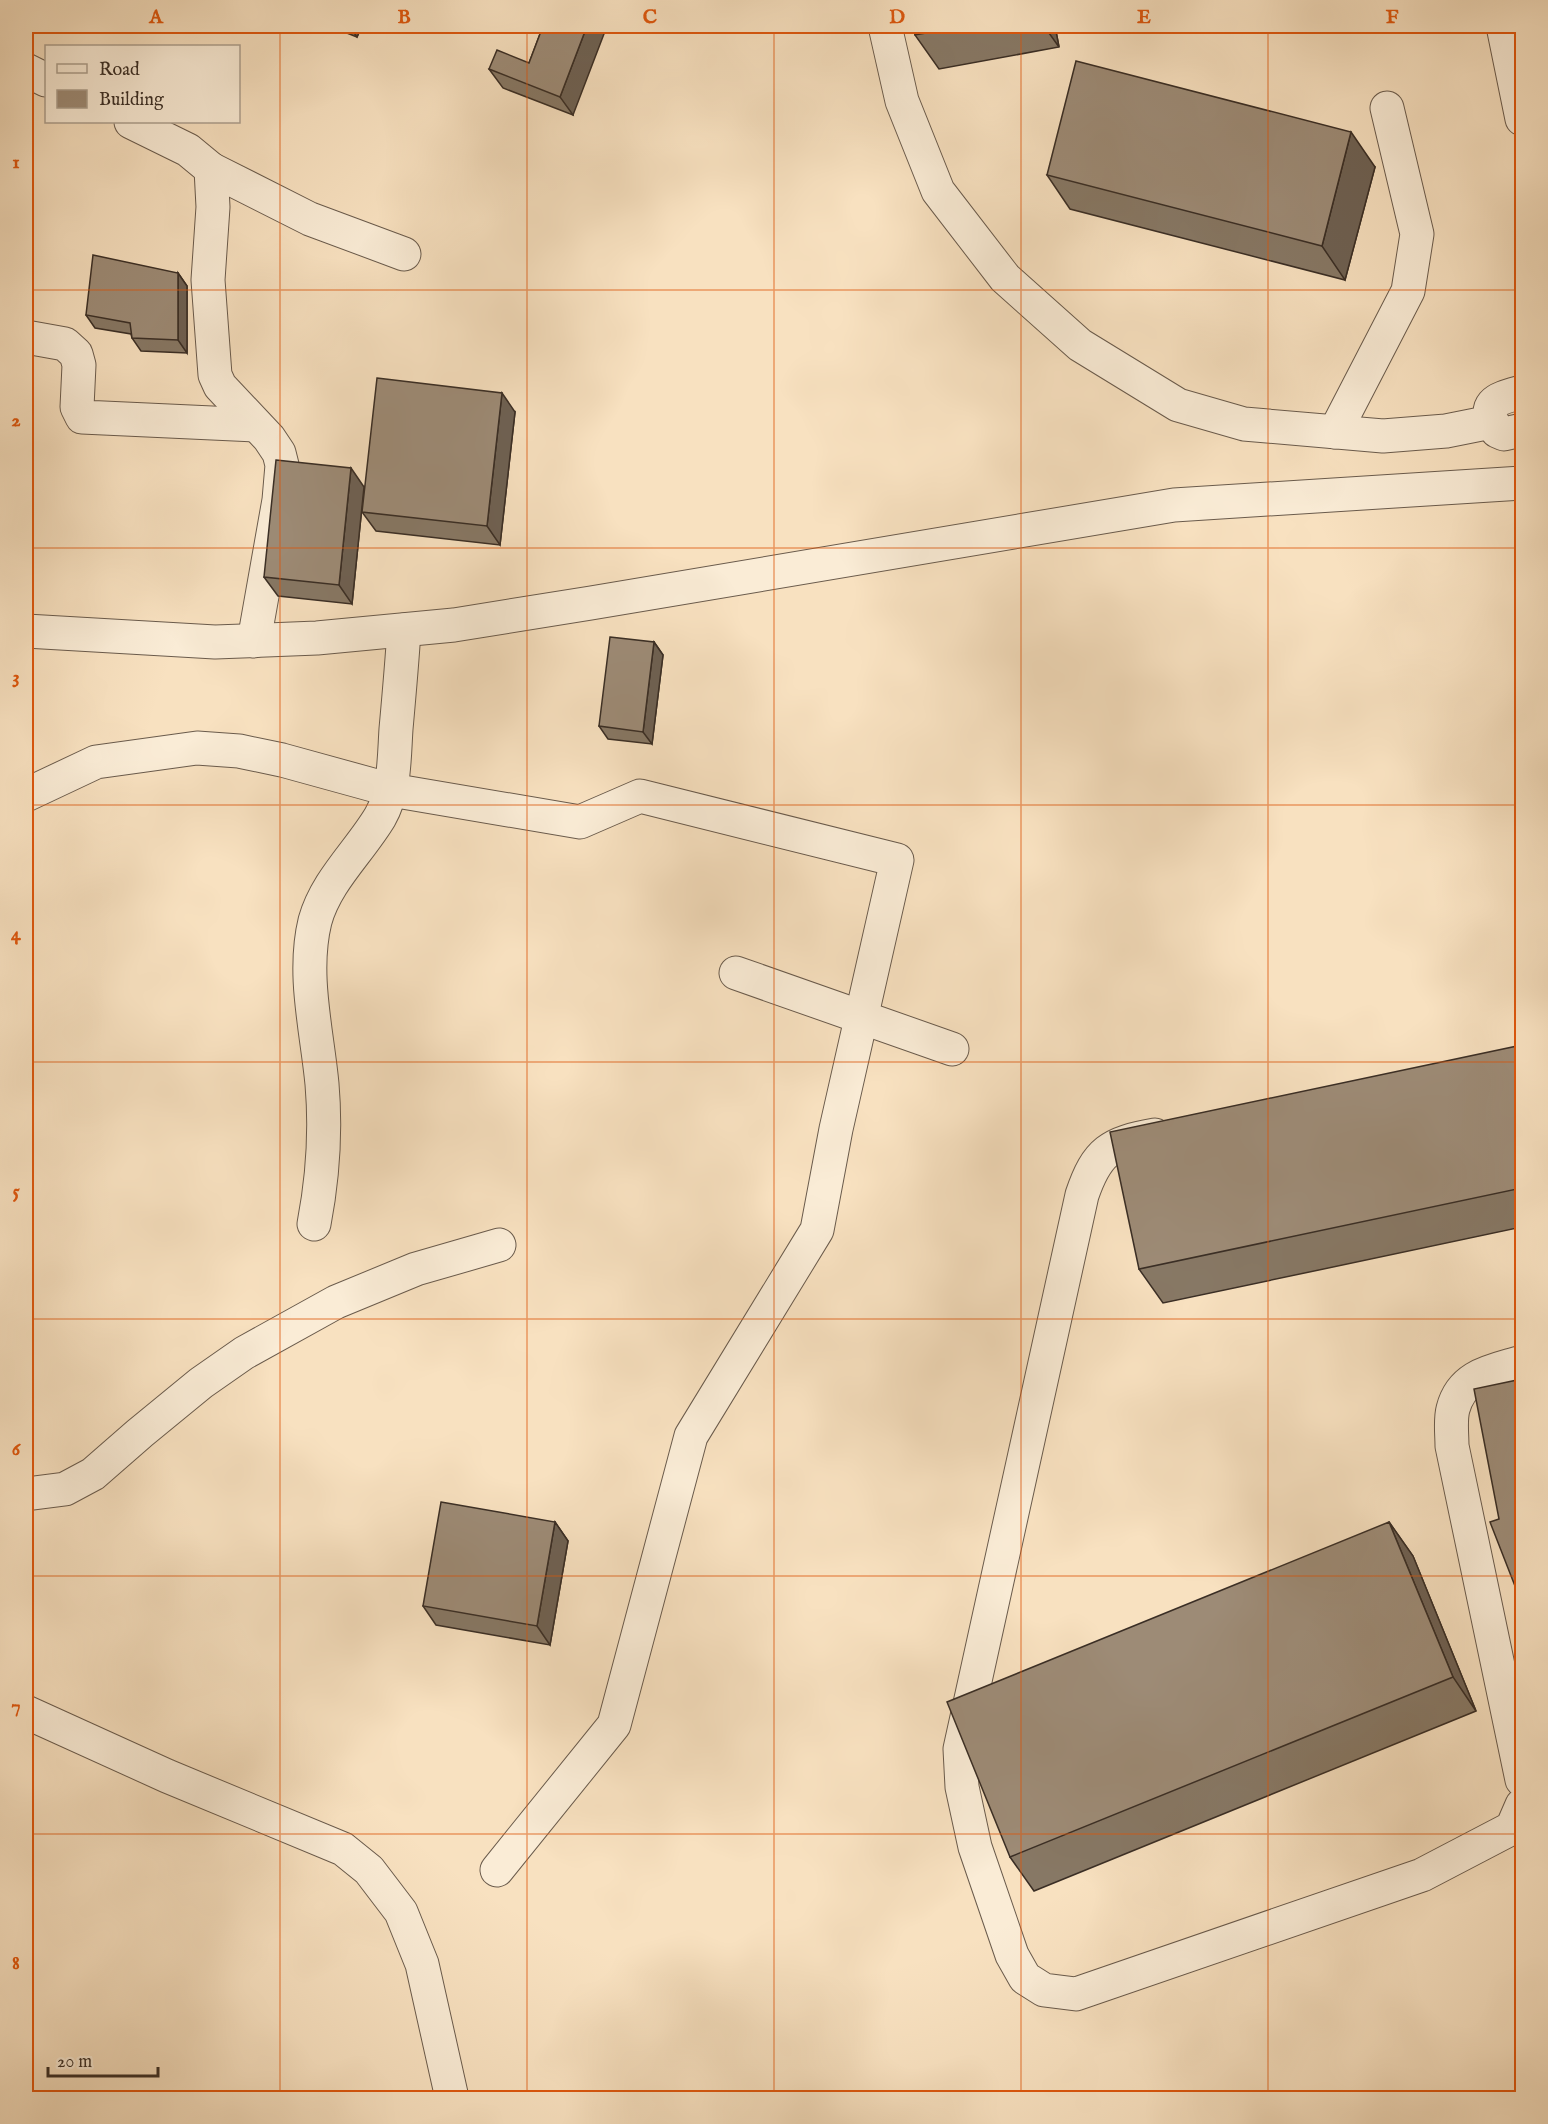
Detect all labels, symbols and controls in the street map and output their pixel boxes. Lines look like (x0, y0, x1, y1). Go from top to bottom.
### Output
text: A (148, 5, 164, 30)
text: B (397, 5, 411, 30)
text: C (643, 5, 657, 30)
text: D (889, 5, 905, 30)
text: E (1137, 5, 1151, 30)
text: F (1386, 5, 1399, 30)
legend (45, 45, 240, 123)
text: Road (99, 59, 140, 82)
text: Building (99, 89, 164, 112)
text: 1 (12, 150, 20, 175)
text: 2 (11, 408, 21, 433)
text: 3 (12, 665, 20, 690)
text: 4 (11, 922, 22, 947)
text: 5 (12, 1179, 20, 1204)
text: 6 (12, 1437, 22, 1462)
text: 7 (11, 1694, 21, 1719)
text: 8 (12, 1951, 20, 1976)
scale bar (48, 2040, 158, 2078)
text: 20 m (57, 2051, 92, 2074)

